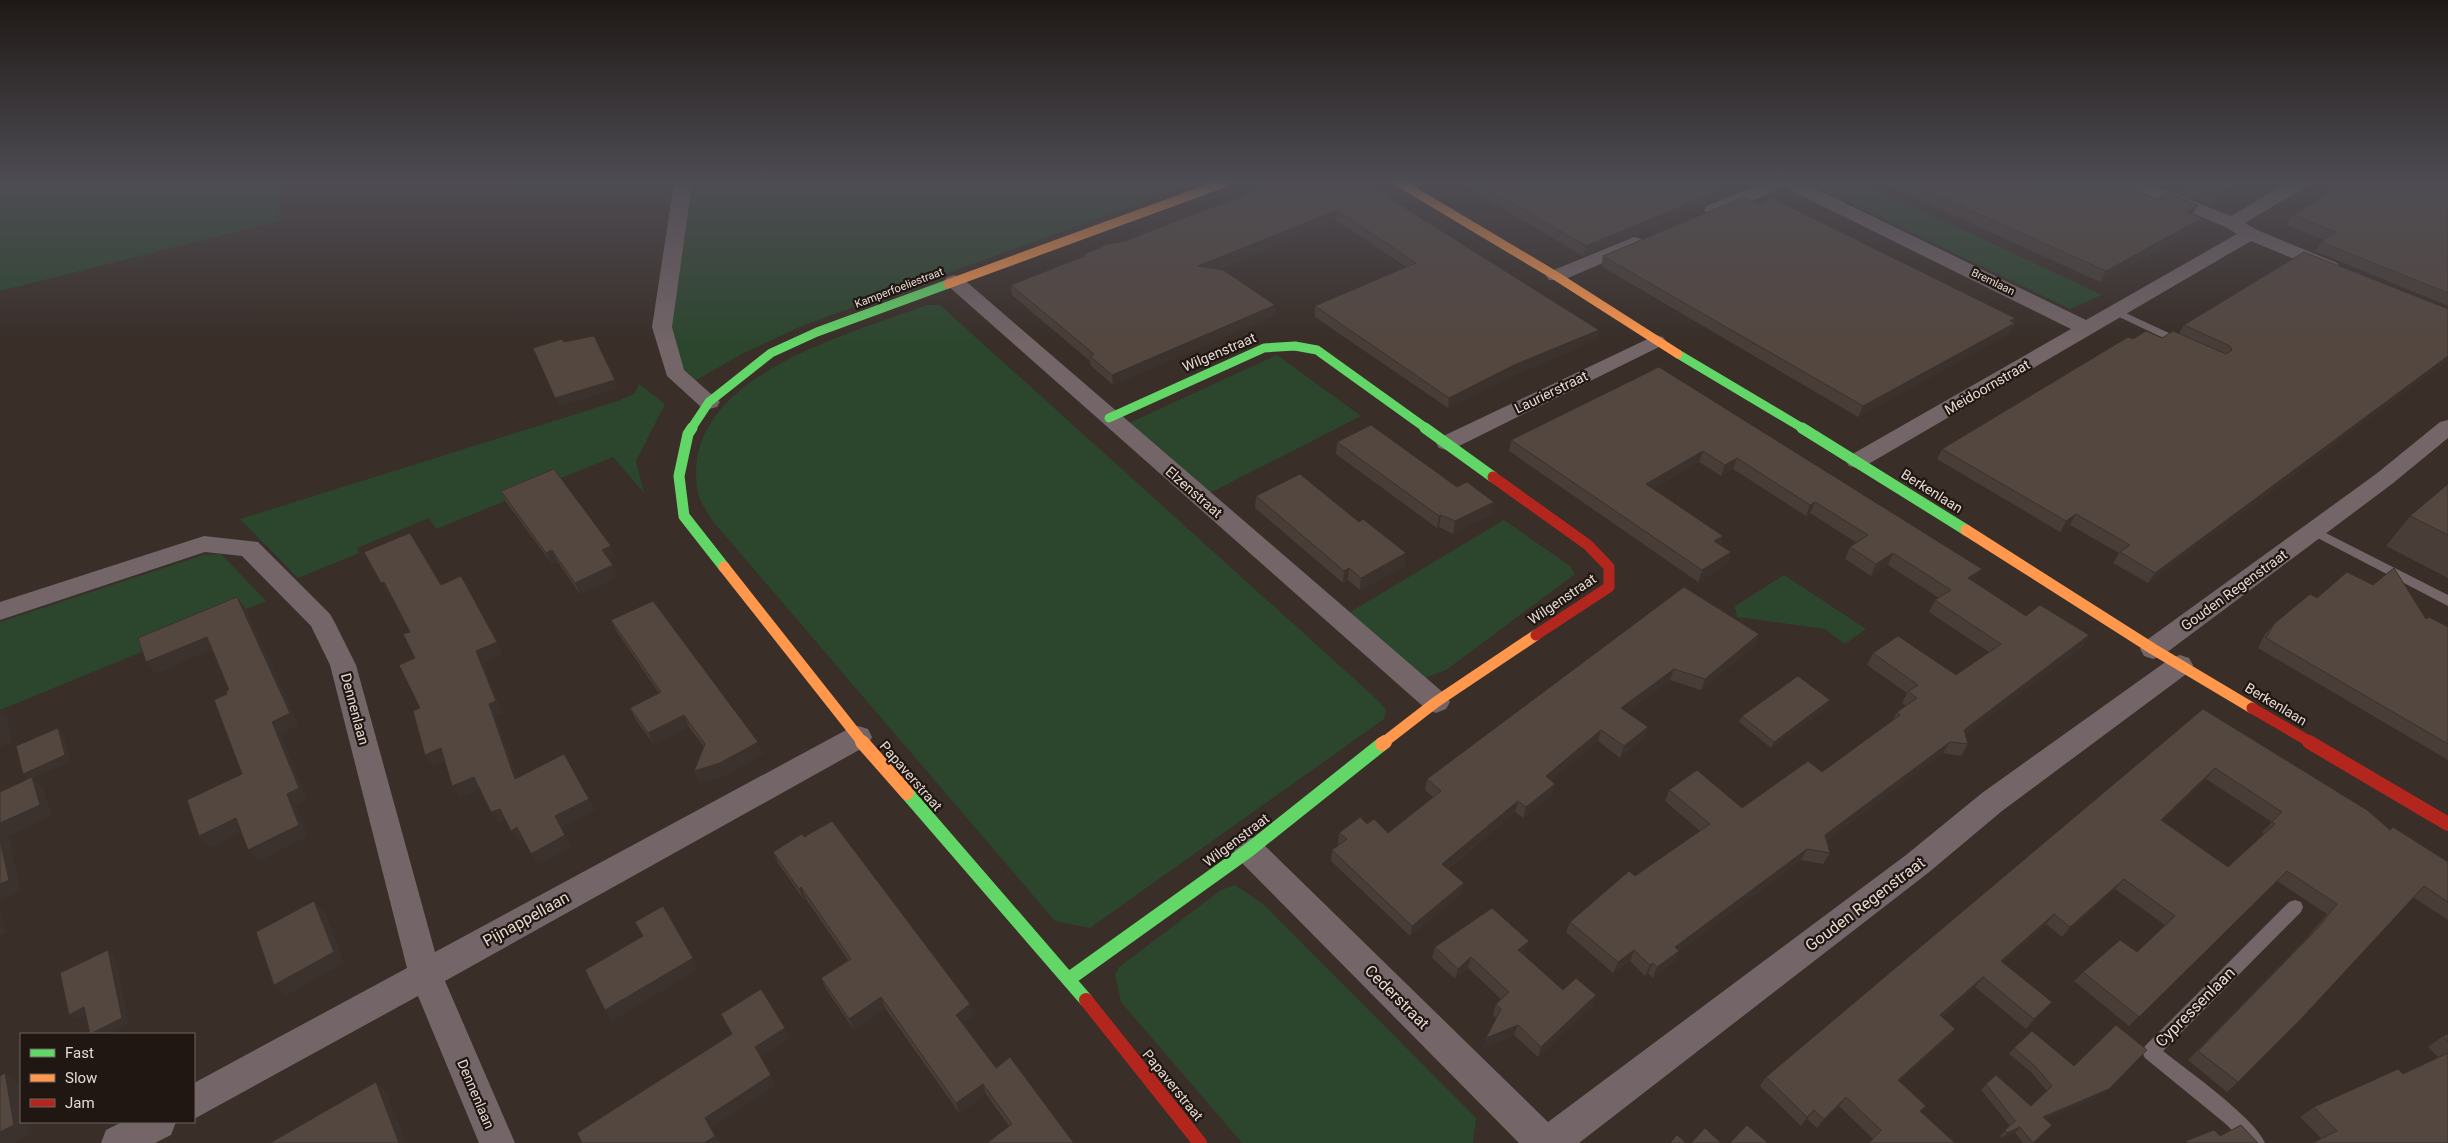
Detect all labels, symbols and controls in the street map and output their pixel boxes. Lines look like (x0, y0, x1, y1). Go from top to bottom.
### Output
street label: Kamperfoeliestraat (853, 265, 945, 311)
street label: Bremlaan (1969, 266, 2017, 298)
street label: Wilgenstraat (1180, 329, 1259, 375)
street label: Meidoornstraat (1942, 356, 2033, 418)
street label: Laurierstraat (1512, 367, 1591, 417)
street label: Elzenstraat (1163, 463, 1226, 521)
street label: Berkenlaan (1898, 466, 1966, 516)
street label: Gouden Regenstraat (2178, 546, 2290, 634)
street label: Wilgenstraat (1525, 570, 1599, 628)
street label: Dennenlaan (338, 671, 372, 747)
street label: Berkenlaan (2242, 679, 2310, 729)
street label: Papaverstraat (877, 738, 946, 814)
street label: Wilgenstraat (1200, 810, 1272, 870)
street label: Gouden Regenstraat (1801, 853, 1929, 955)
street label: Pijnappellaan (479, 887, 573, 951)
street label: Cederstraat (1361, 961, 1433, 1033)
street label: Cypressenlaan (2151, 963, 2239, 1051)
legend (20, 1033, 195, 1123)
text: Fast (65, 1044, 94, 1062)
street label: Papaverstraat (1140, 1046, 1207, 1124)
street label: Dennenlaan (454, 1057, 498, 1131)
text: Slow (65, 1069, 97, 1087)
text: Jam (65, 1094, 95, 1112)

